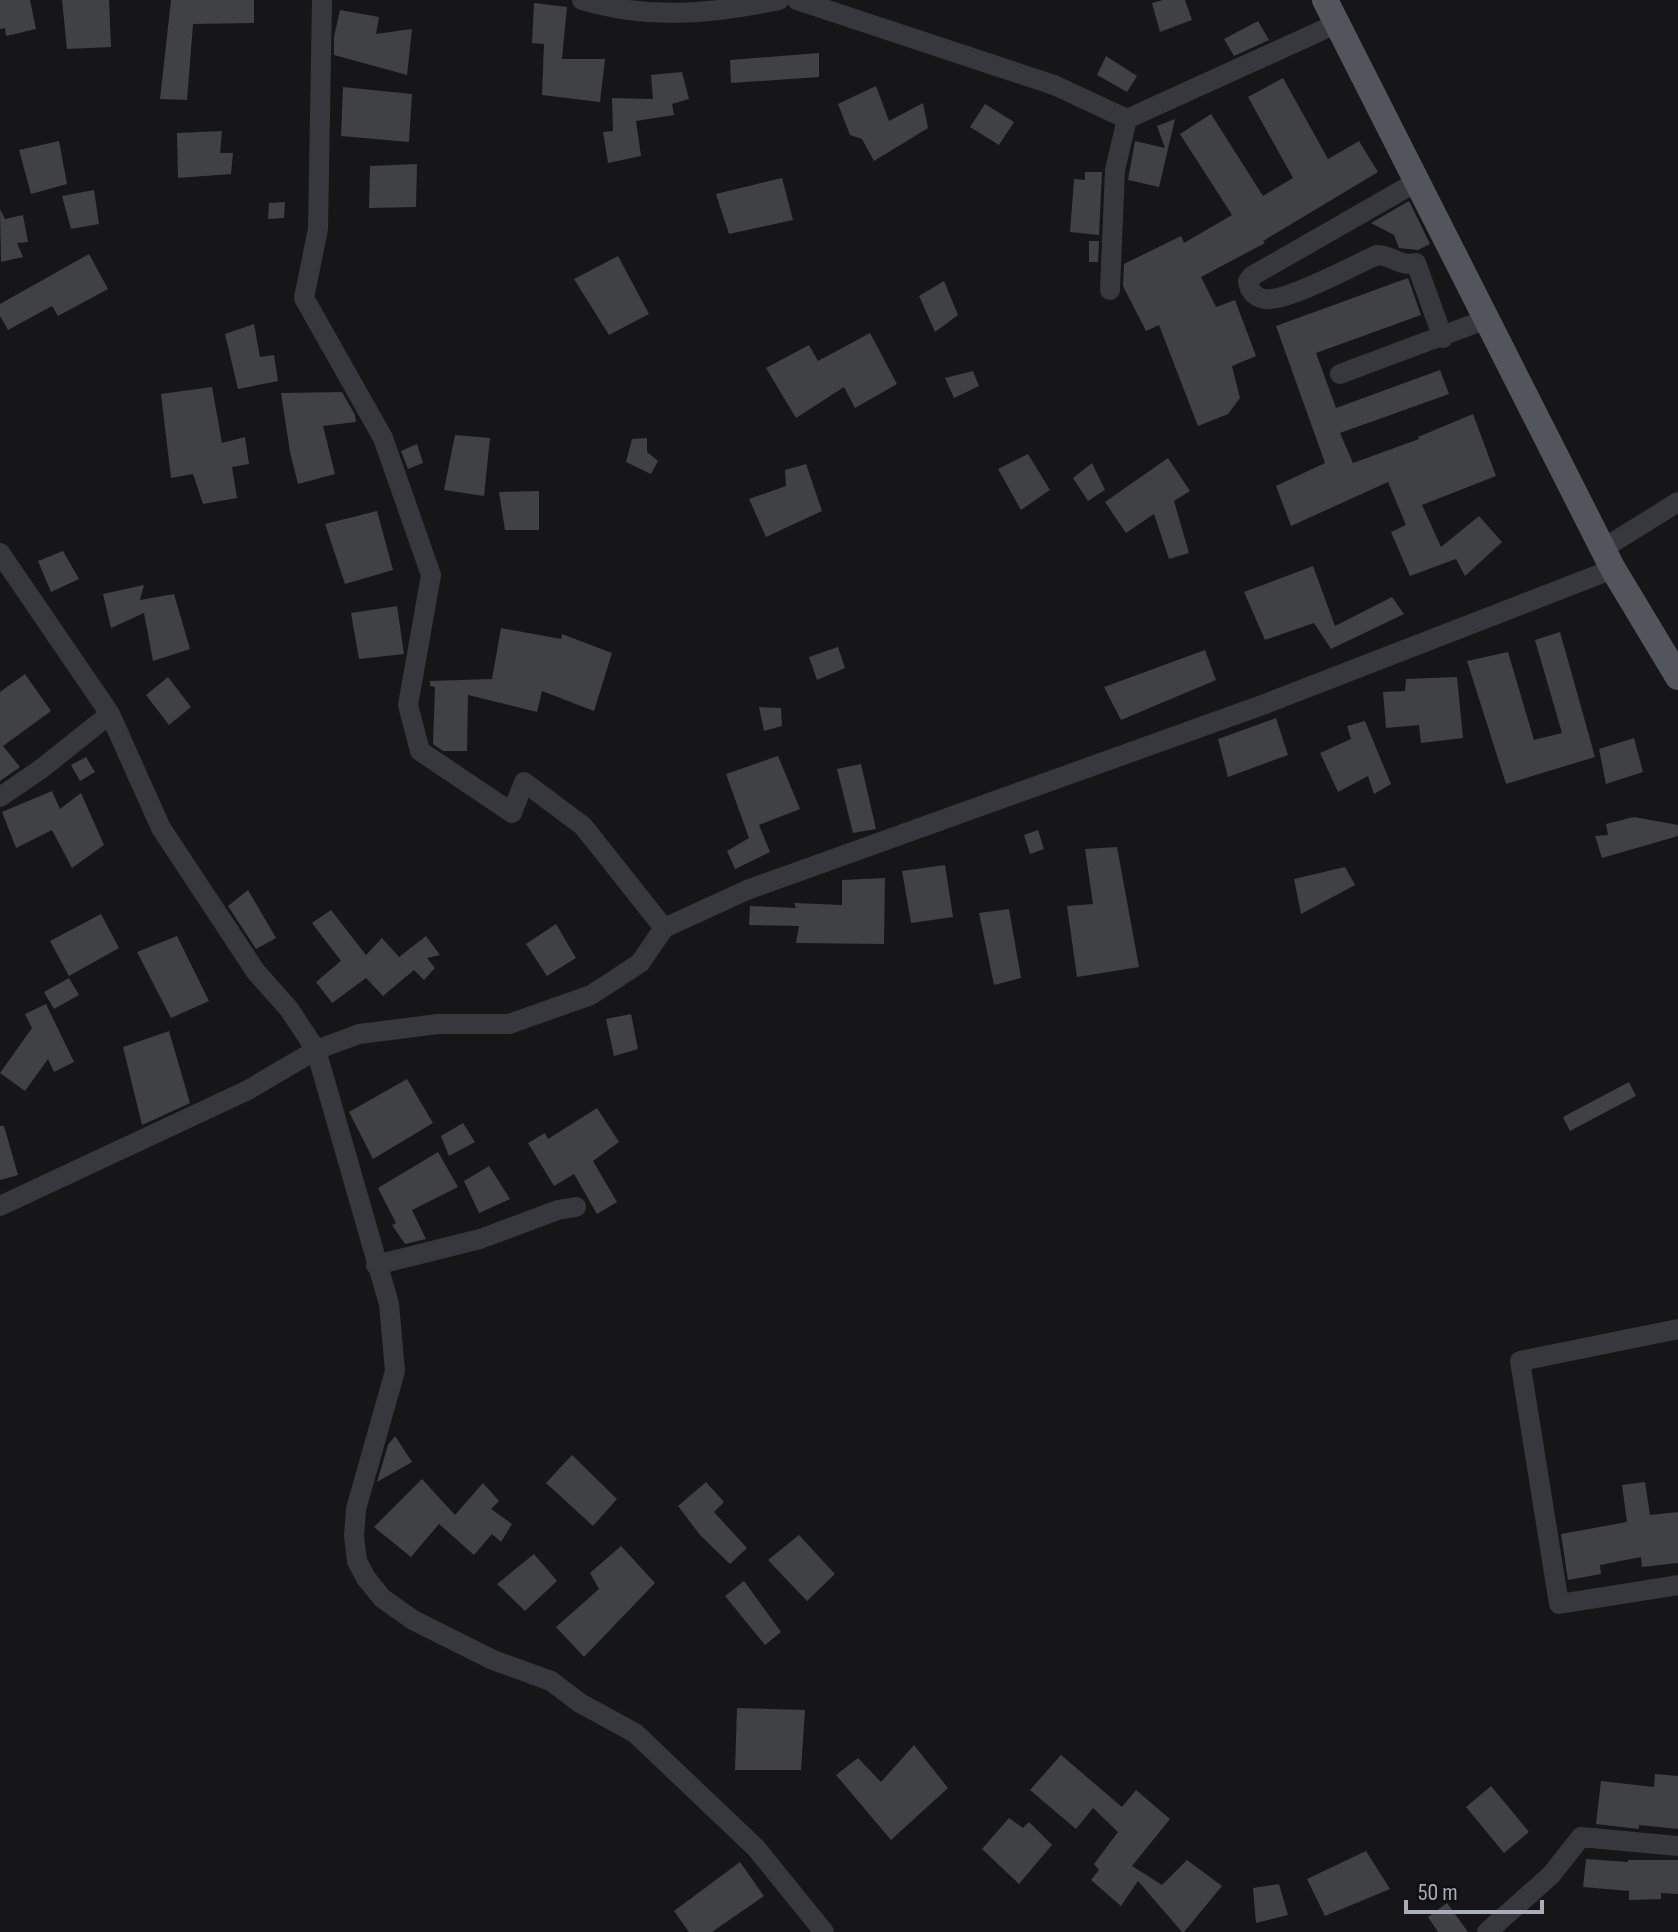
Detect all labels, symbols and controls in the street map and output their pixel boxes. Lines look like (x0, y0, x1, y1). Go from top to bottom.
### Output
scale bar (1406, 1864, 1542, 1914)
text: 50 m (1418, 1878, 1458, 1907)

